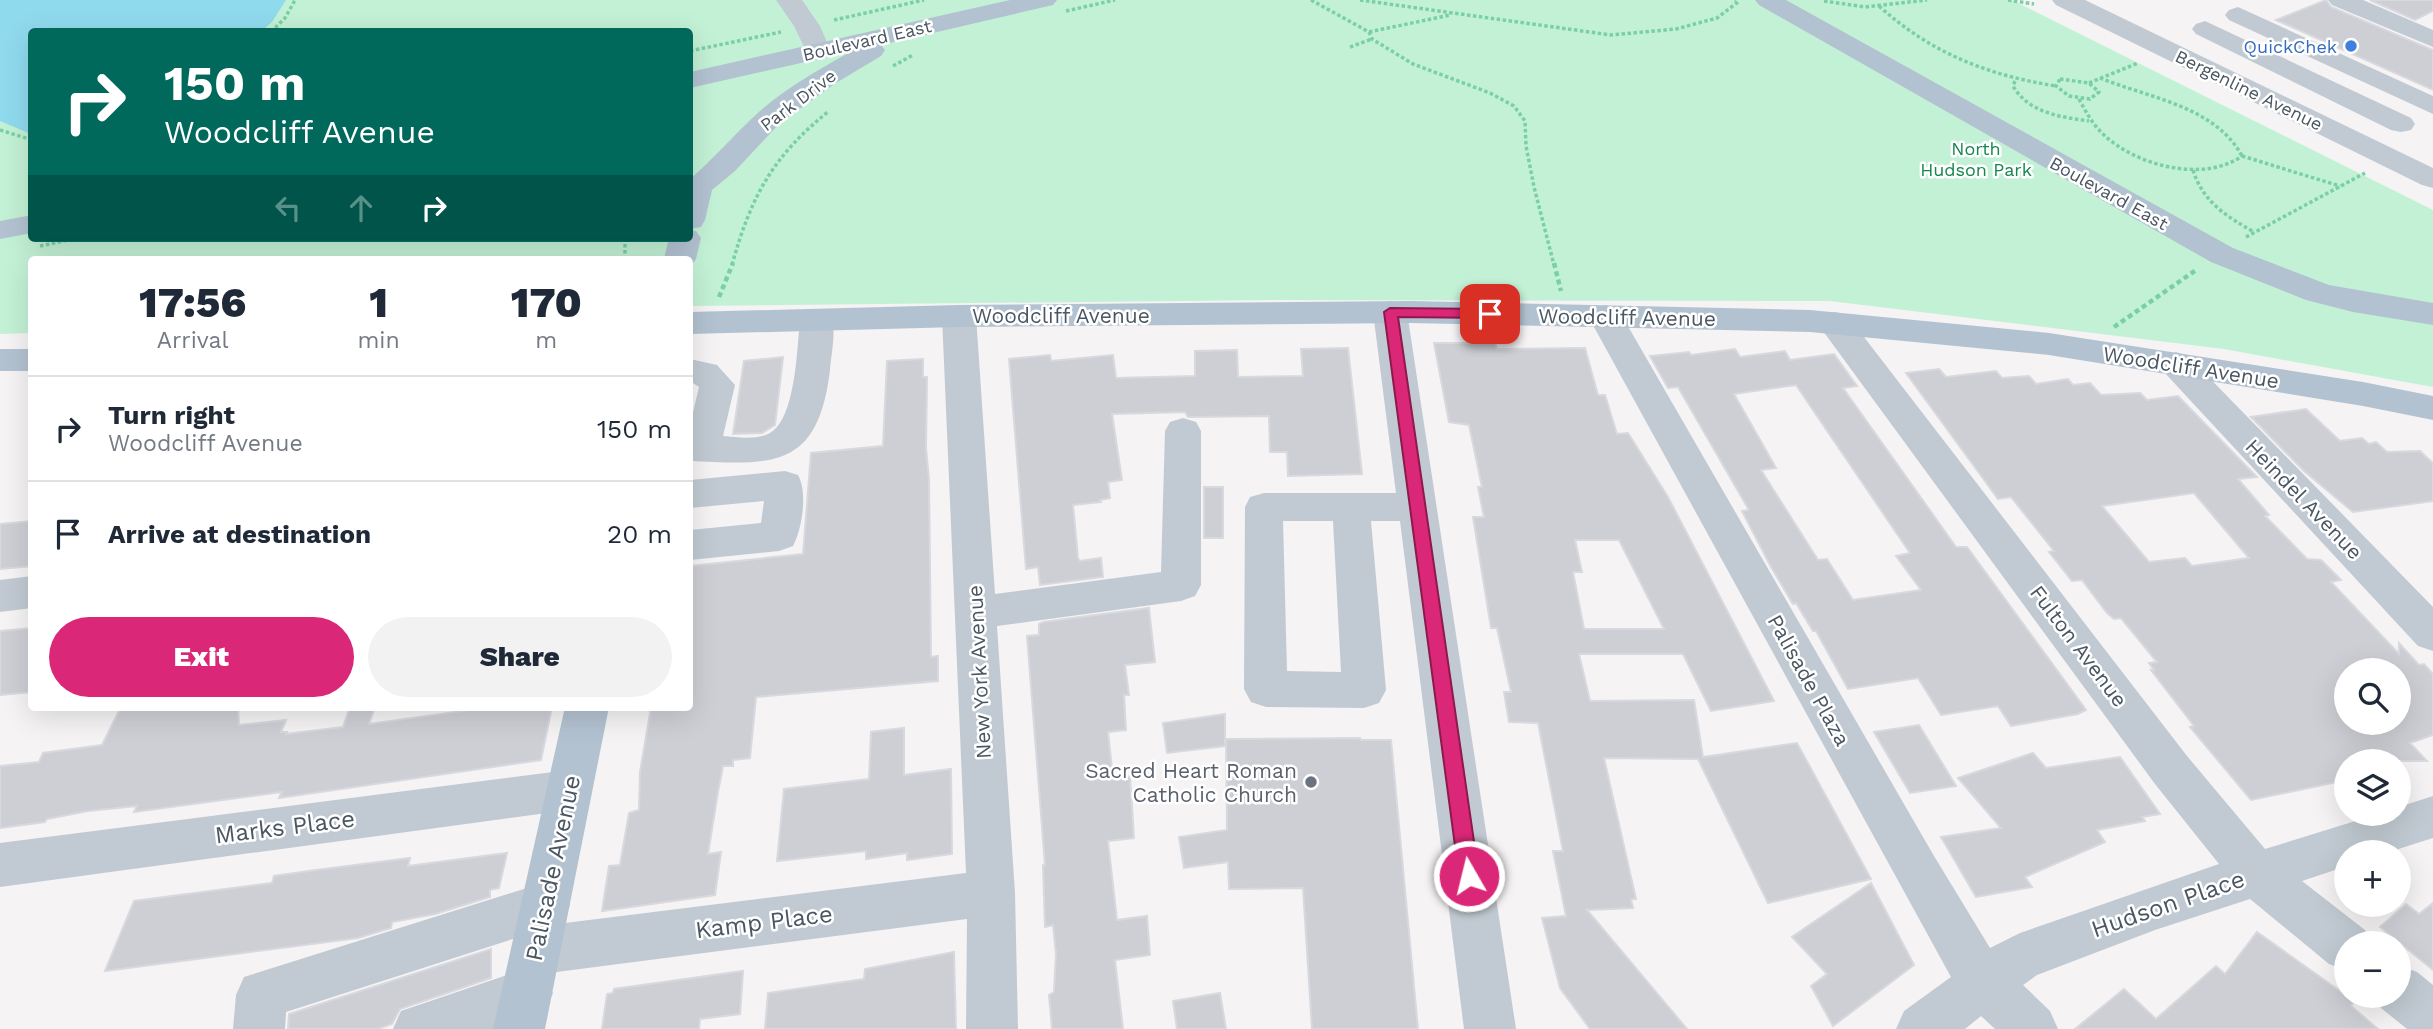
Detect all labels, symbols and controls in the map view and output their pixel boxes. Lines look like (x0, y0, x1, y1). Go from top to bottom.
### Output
street label: Boulevard East (800, 15, 934, 65)
place label: QuickChek (2244, 36, 2337, 57)
marker: QuickChek (2343, 38, 2359, 54)
street label: Bergenline Avenue (2172, 45, 2326, 135)
text: 150 m (164, 54, 305, 112)
icon: right (49, 56, 140, 147)
street label: Park Drive (756, 65, 840, 135)
text: Woodcliff Avenue (164, 113, 435, 151)
park label: North Hudson Park (1920, 138, 2032, 180)
street label: Boulevard East (2046, 152, 2172, 234)
icon: left (269, 189, 307, 227)
icon: ahead (342, 189, 380, 227)
icon: right (415, 189, 453, 227)
text: 17:56 (139, 278, 246, 327)
text: 1 (369, 278, 388, 327)
text: 170 (511, 278, 582, 327)
pin (1460, 284, 1520, 344)
icon: arrive (1471, 295, 1509, 333)
street label: Woodcliff Avenue (972, 303, 1150, 328)
street label: Woodcliff Avenue (1538, 303, 1716, 331)
text: Arrival (157, 327, 229, 354)
text: min (357, 327, 400, 354)
text: m (535, 327, 557, 354)
street label: Woodcliff Avenue (2101, 341, 2281, 393)
text: Turn right (108, 400, 235, 430)
icon: right (49, 410, 87, 448)
text: 150 m (597, 414, 672, 444)
text: Woodcliff Avenue (108, 430, 303, 457)
street label: Heindel Avenue (2240, 434, 2368, 564)
icon: arrive (49, 515, 87, 553)
text: Arrive at destination (108, 519, 371, 549)
text: 20 m (607, 519, 672, 549)
street label: Fulton Avenue (2025, 580, 2133, 712)
street label: New York Avenue (962, 584, 996, 760)
street label: Palisade Plaza (1763, 610, 1855, 750)
button: Exit (49, 617, 354, 697)
button: Share (368, 617, 672, 697)
map controls (2334, 658, 2411, 1008)
button: search (2334, 658, 2411, 735)
button: layers (2334, 749, 2411, 826)
place label: Sacred Heart Roman Catholic Church (1085, 758, 1297, 807)
street label: Palisade Avenue (520, 773, 586, 963)
marker: Sacred Heart Roman Catholic Church (1303, 774, 1319, 790)
street label: Marks Place (213, 805, 357, 849)
position arrow (1432, 839, 1506, 913)
button: + (2334, 840, 2411, 917)
street label: Hudson Place (2088, 865, 2248, 943)
street label: Kamp Place (694, 900, 834, 944)
button: − (2334, 931, 2411, 1008)

